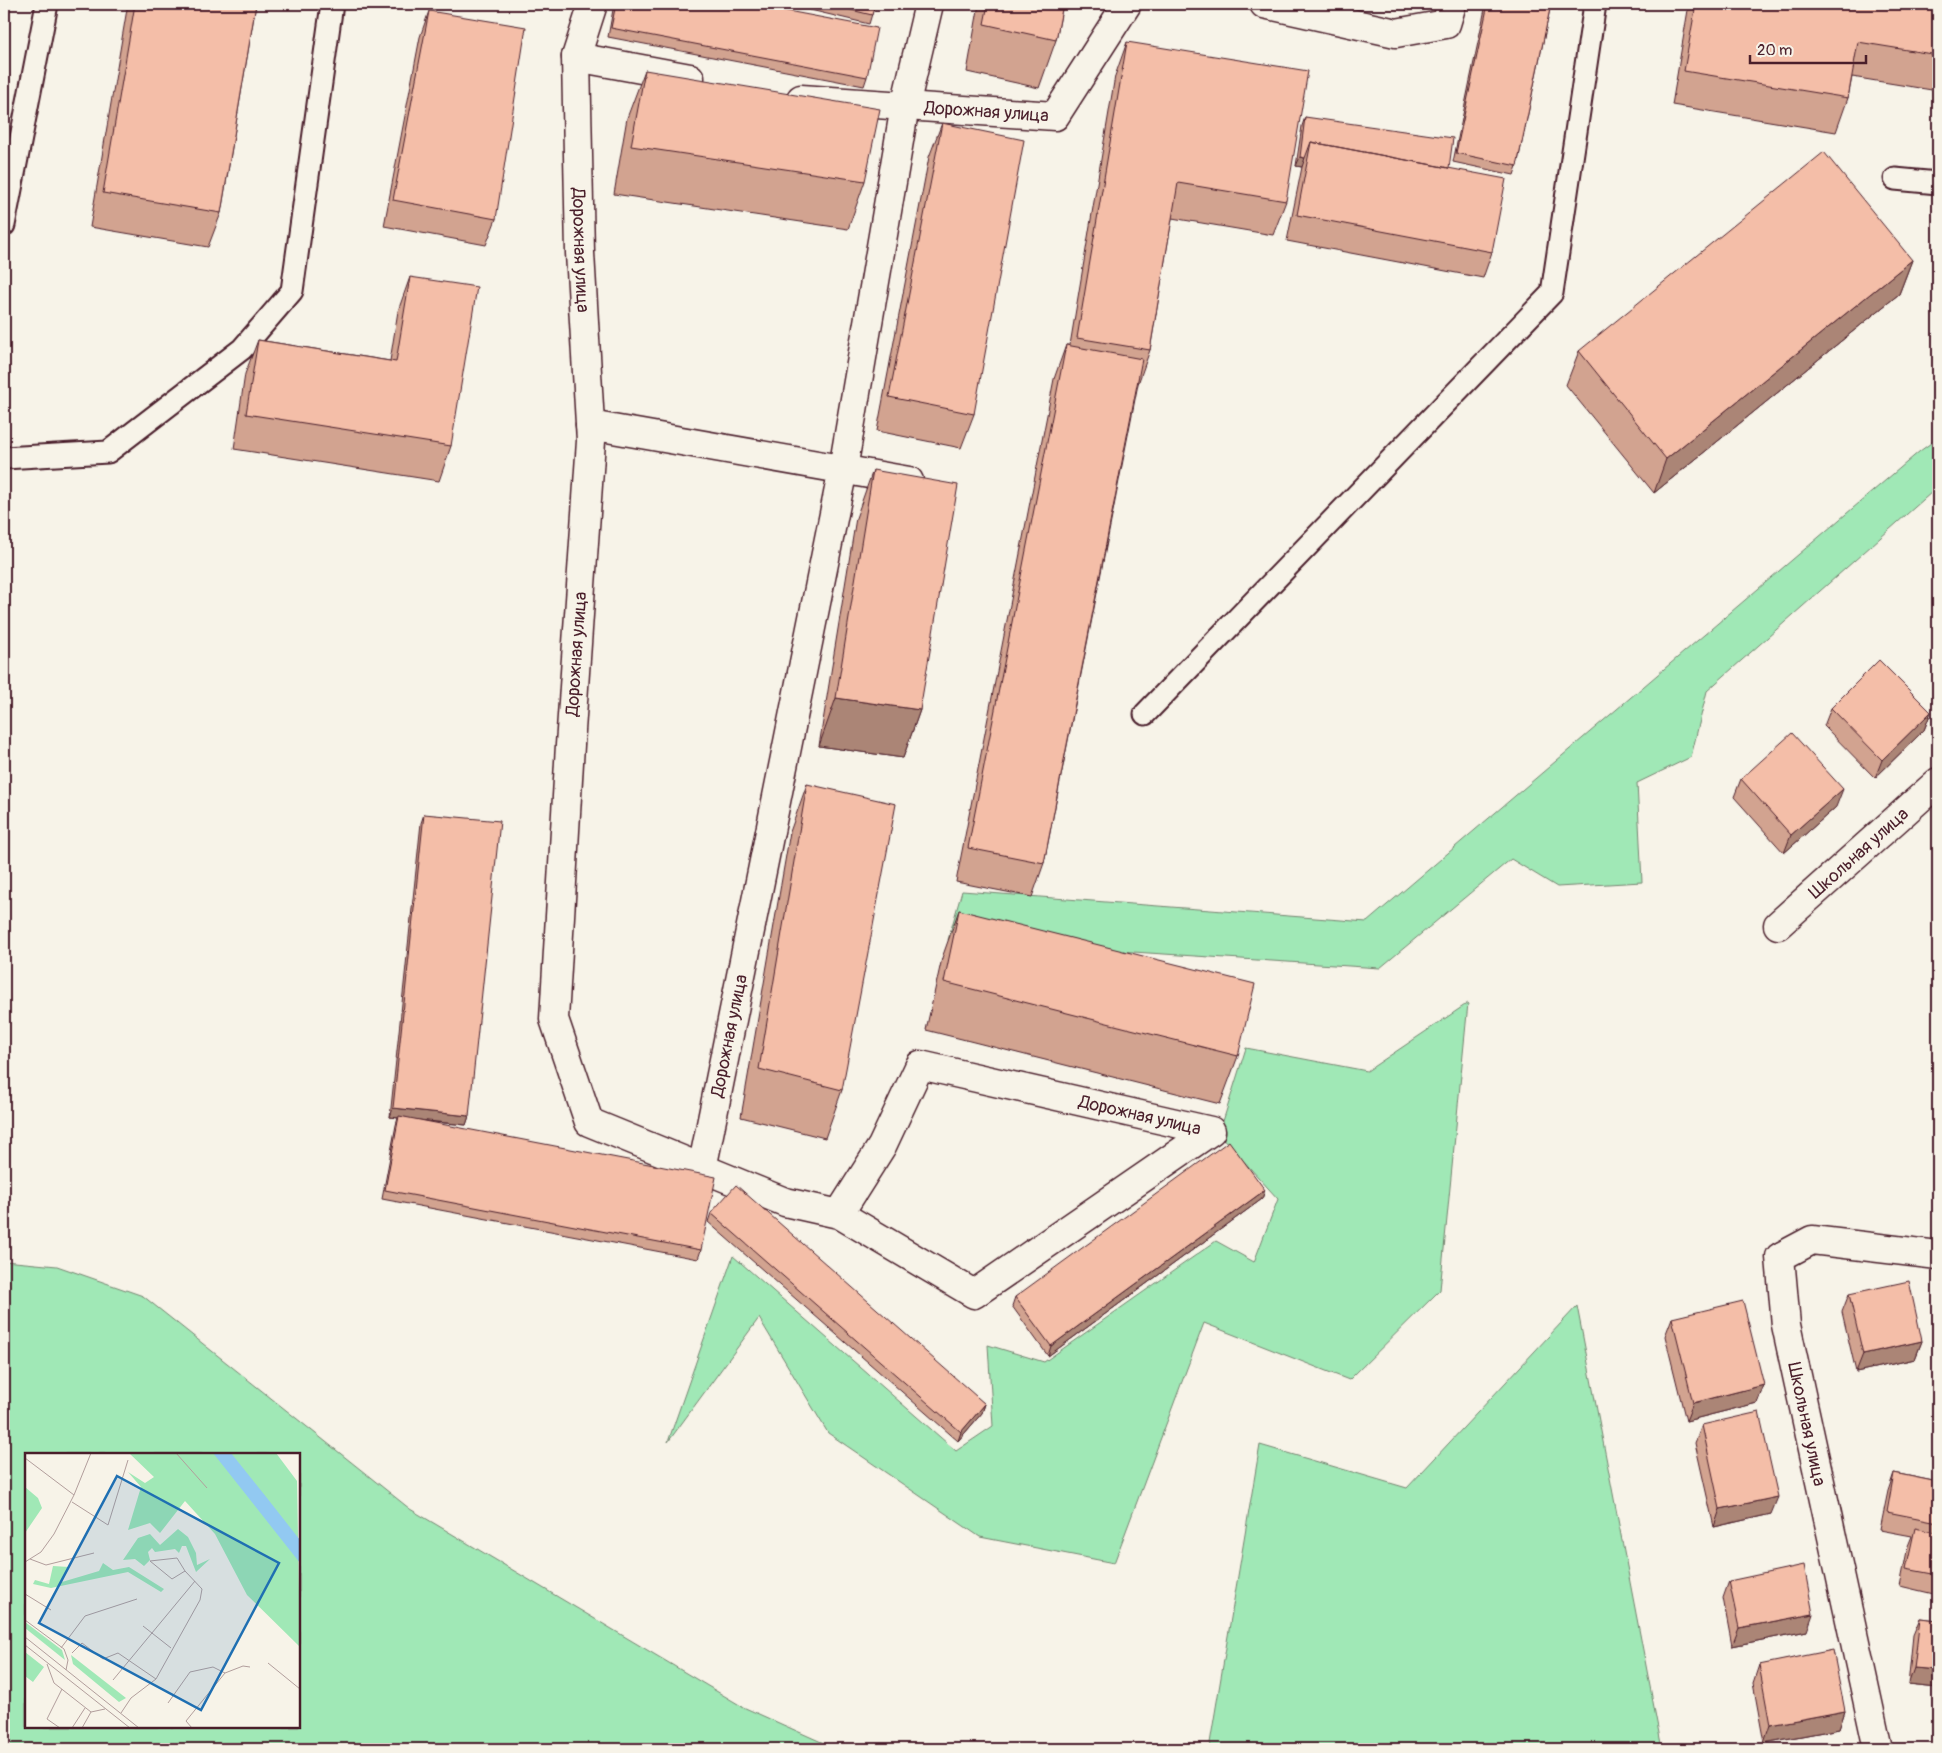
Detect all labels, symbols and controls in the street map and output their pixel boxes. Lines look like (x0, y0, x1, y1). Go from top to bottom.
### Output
scale bar (1750, 32, 1866, 64)
text: 20 m (1757, 41, 1792, 60)
street label: Дорожная улица (923, 96, 1050, 128)
street label: Дорожная улица (567, 187, 594, 313)
street label: Дорожная улица (561, 591, 592, 718)
street label: Школьная улица (1804, 803, 1914, 904)
street label: Дорожная улица (706, 972, 753, 1100)
street label: Дорожная улица (1076, 1090, 1203, 1141)
street label: Школьная улица (1782, 1360, 1831, 1488)
inset map (25, 1453, 300, 1728)

